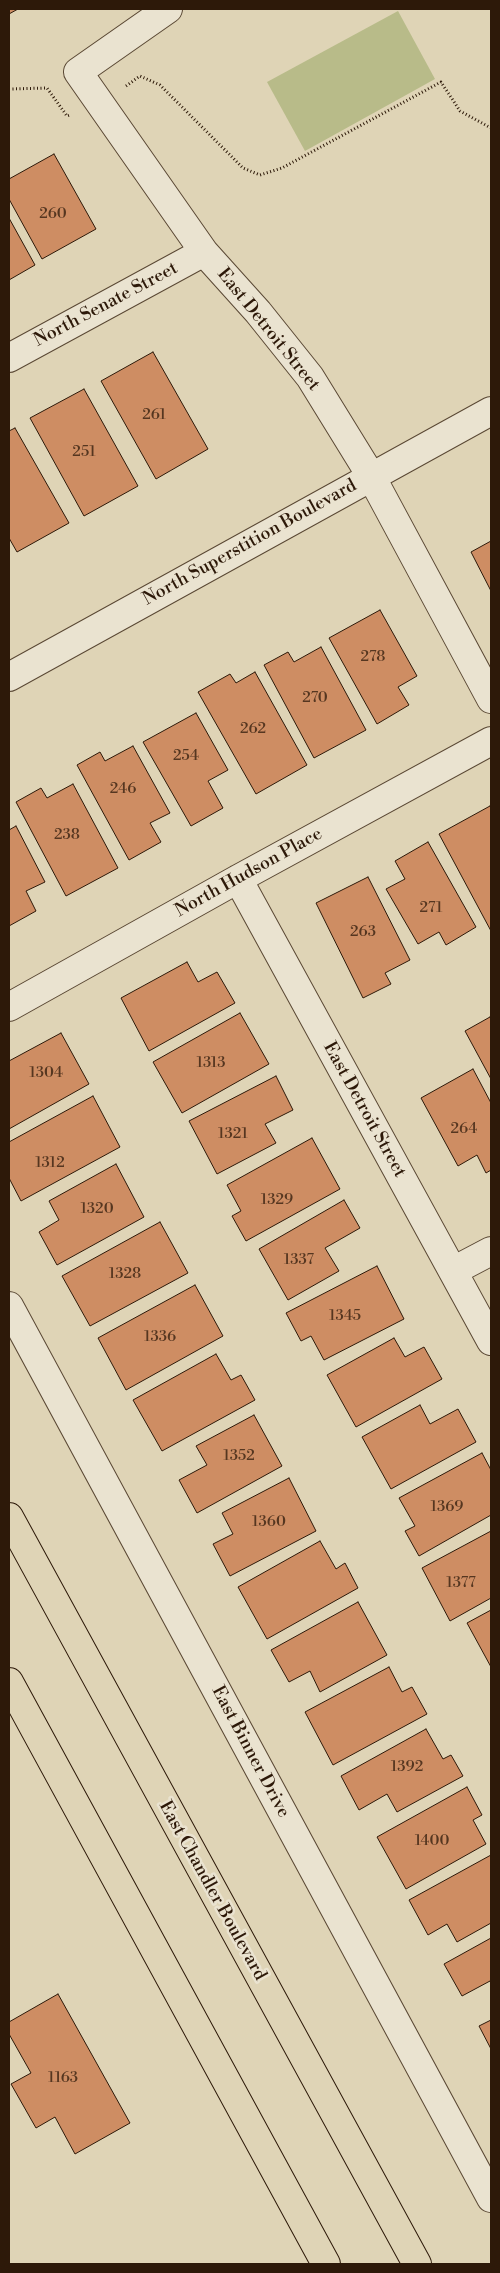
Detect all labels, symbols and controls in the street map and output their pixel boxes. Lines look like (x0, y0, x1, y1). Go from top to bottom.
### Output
house number: 260 (39, 205, 67, 223)
street label: North Senate Street (30, 258, 182, 352)
street label: East Detroit Street (212, 264, 324, 396)
house number: 261 (142, 406, 166, 424)
house number: 251 (72, 443, 96, 461)
street label: North Superstition Boulevard (140, 475, 360, 611)
house number: 278 (361, 648, 385, 666)
house number: 270 (302, 689, 328, 707)
house number: 262 (240, 720, 266, 738)
house number: 254 (173, 747, 199, 765)
house number: 246 (110, 780, 136, 798)
street label: North Hudson Place (172, 824, 326, 922)
house number: 238 (54, 826, 80, 844)
house number: 271 (419, 899, 443, 917)
house number: 263 (350, 923, 376, 941)
street label: East Detroit Street (318, 1039, 410, 1181)
house number: 1313 (196, 1054, 226, 1072)
house number: 1304 (29, 1064, 63, 1082)
house number: 264 (451, 1120, 477, 1138)
house number: 1321 (218, 1125, 248, 1143)
house number: 1312 (35, 1154, 65, 1172)
house number: 1329 (261, 1191, 293, 1209)
house number: 1320 (80, 1200, 114, 1218)
house number: 1337 (284, 1251, 314, 1269)
house number: 1328 (109, 1265, 141, 1283)
house number: 1345 (329, 1307, 361, 1325)
house number: 1336 (144, 1328, 176, 1346)
house number: 1352 (223, 1447, 255, 1465)
house number: 1369 (431, 1498, 463, 1516)
house number: 1360 (252, 1513, 286, 1531)
house number: 1377 (446, 1574, 476, 1592)
street label: East Binner Drive (206, 1682, 294, 1822)
house number: 1392 (391, 1758, 423, 1776)
street label: East Chandler Boulevard (154, 1797, 270, 1985)
house number: 1400 (415, 1832, 449, 1850)
house number: 1163 (48, 2069, 78, 2087)

